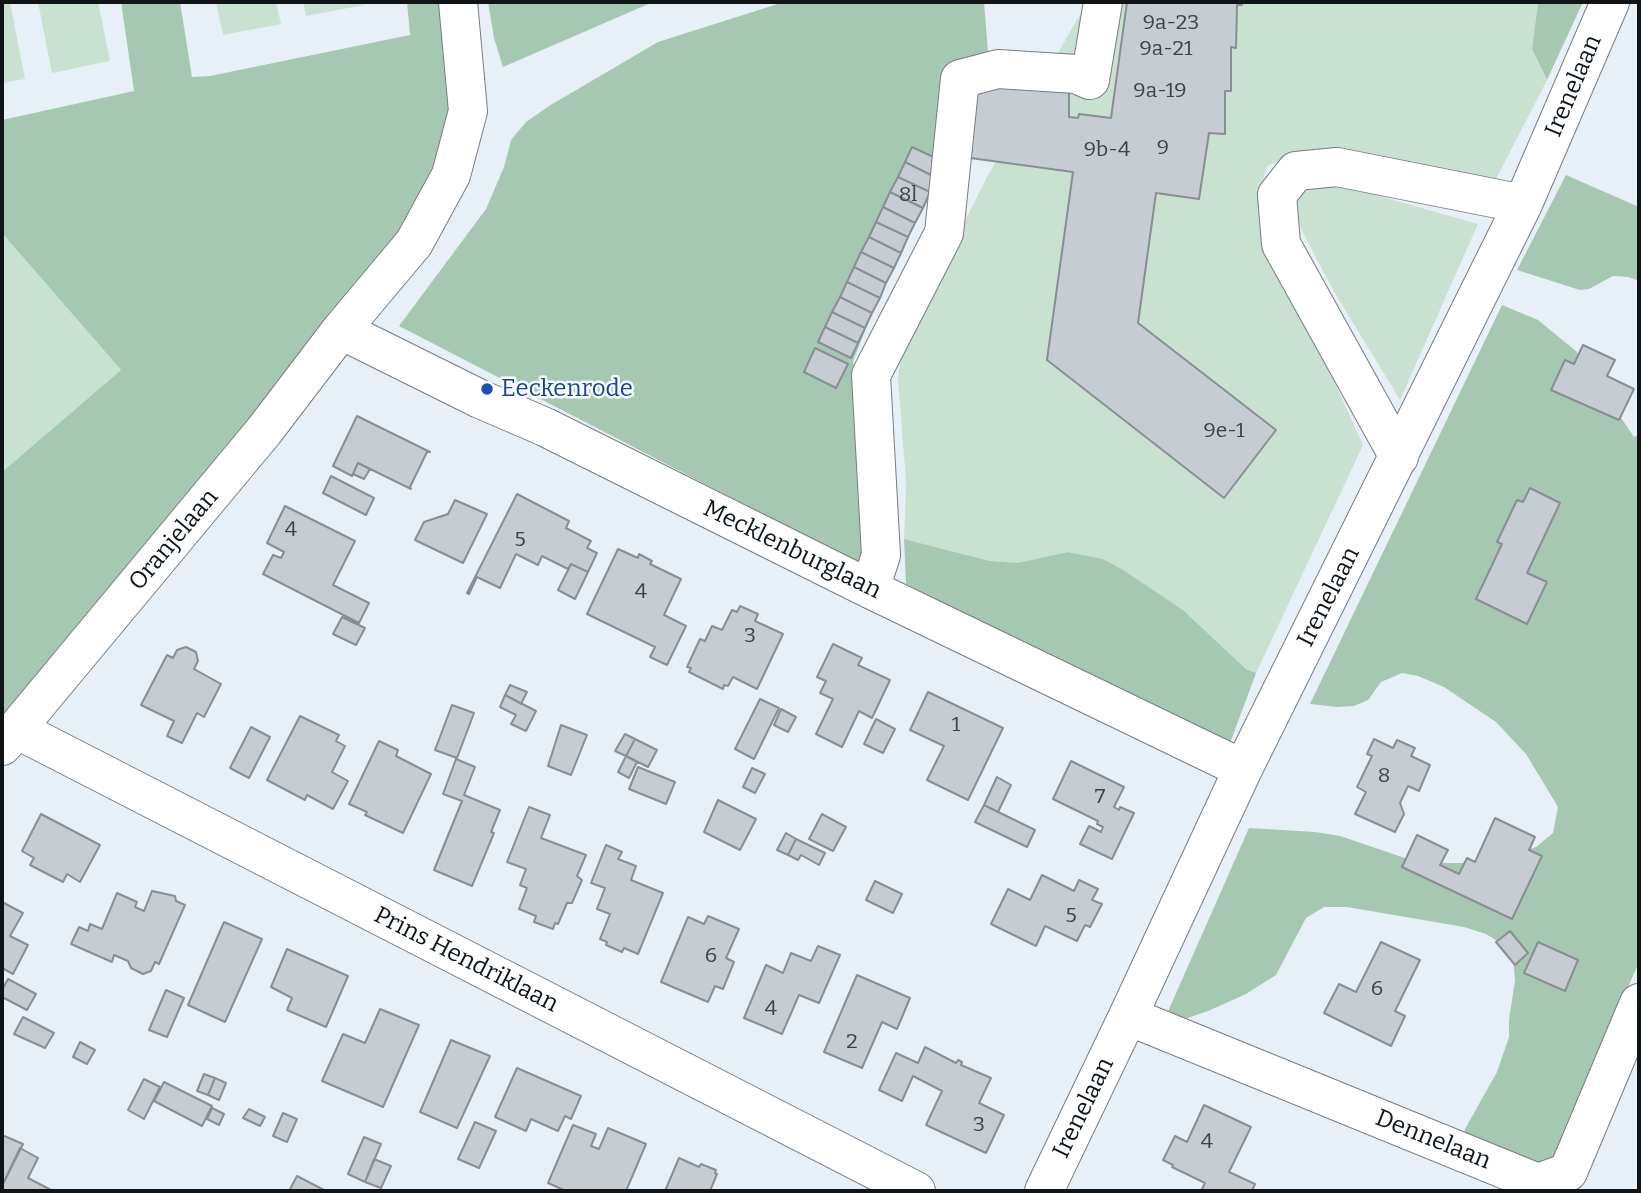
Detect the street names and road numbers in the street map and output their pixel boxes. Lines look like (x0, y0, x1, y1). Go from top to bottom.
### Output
street label: Irenelaan (1540, 31, 1608, 141)
street label: Oranjelaan (123, 484, 225, 596)
street label: Mecklenburglaan (698, 494, 886, 606)
street label: Irenelaan (1292, 542, 1366, 652)
street label: Prins Hendriklaan (369, 901, 563, 1019)
street label: Irenelaan (1047, 1053, 1121, 1163)
street label: Dennelaan (1371, 1104, 1495, 1176)

